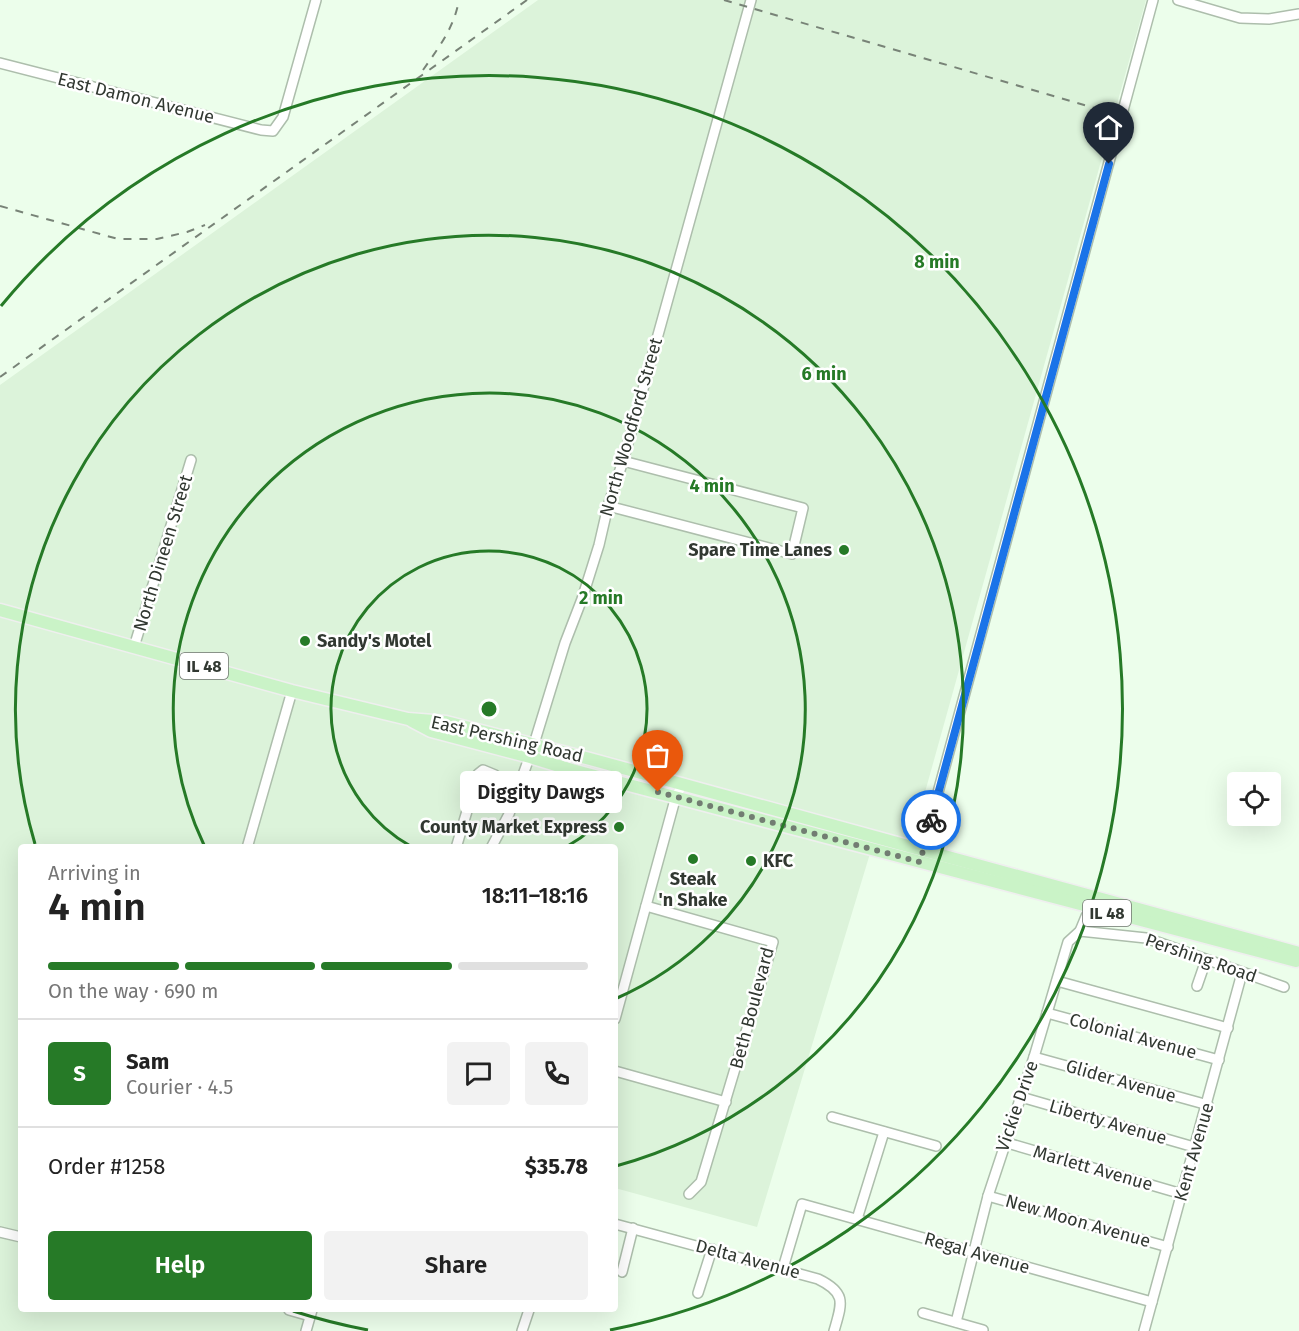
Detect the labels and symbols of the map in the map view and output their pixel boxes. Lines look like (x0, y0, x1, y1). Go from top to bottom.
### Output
street label: East Damon Avenue (55, 68, 217, 128)
pin (1083, 102, 1134, 164)
text: 8 min (914, 251, 960, 273)
street label: North Woodford Street (595, 334, 667, 519)
text: 6 min (801, 363, 847, 385)
street label: North Dineen Street (129, 472, 197, 634)
text: 4 min (689, 475, 735, 497)
place label: Spare Time Lanes (688, 539, 832, 561)
marker: Spare Time Lanes (837, 543, 851, 557)
text: 2 min (579, 587, 623, 609)
place label: Sandy's Motel (317, 630, 432, 652)
marker: Sandy's Motel (298, 634, 312, 648)
road number: IL 48 (180, 653, 228, 679)
centre of rings (479, 699, 499, 719)
street label: East Pershing Road (429, 711, 585, 767)
pin (632, 730, 683, 792)
callout: Diggity Dawgs (460, 771, 622, 813)
courier (901, 790, 961, 850)
place label: County Market Express (420, 816, 607, 838)
marker: County Market Express (612, 820, 626, 834)
place label: KFC (763, 850, 794, 872)
marker: Steak 'n Shake (686, 852, 700, 866)
marker: KFC (744, 854, 758, 868)
place label: Steak 'n Shake (658, 868, 728, 911)
road number: IL 48 (1083, 900, 1131, 926)
street label: Pershing Road (1142, 929, 1260, 987)
street label: Beth Boulevard (725, 945, 779, 1071)
street label: Colonial Avenue (1067, 1008, 1199, 1064)
street label: Glider Avenue (1063, 1055, 1179, 1107)
street label: Vickie Drive (991, 1058, 1043, 1154)
street label: Liberty Avenue (1047, 1095, 1169, 1149)
street label: Kent Avenue (1169, 1100, 1219, 1204)
street label: Marlett Avenue (1031, 1140, 1155, 1196)
street label: New Moon Avenue (1003, 1190, 1153, 1252)
street label: Regal Avenue (922, 1227, 1032, 1279)
street label: Delta Avenue (693, 1234, 803, 1284)

